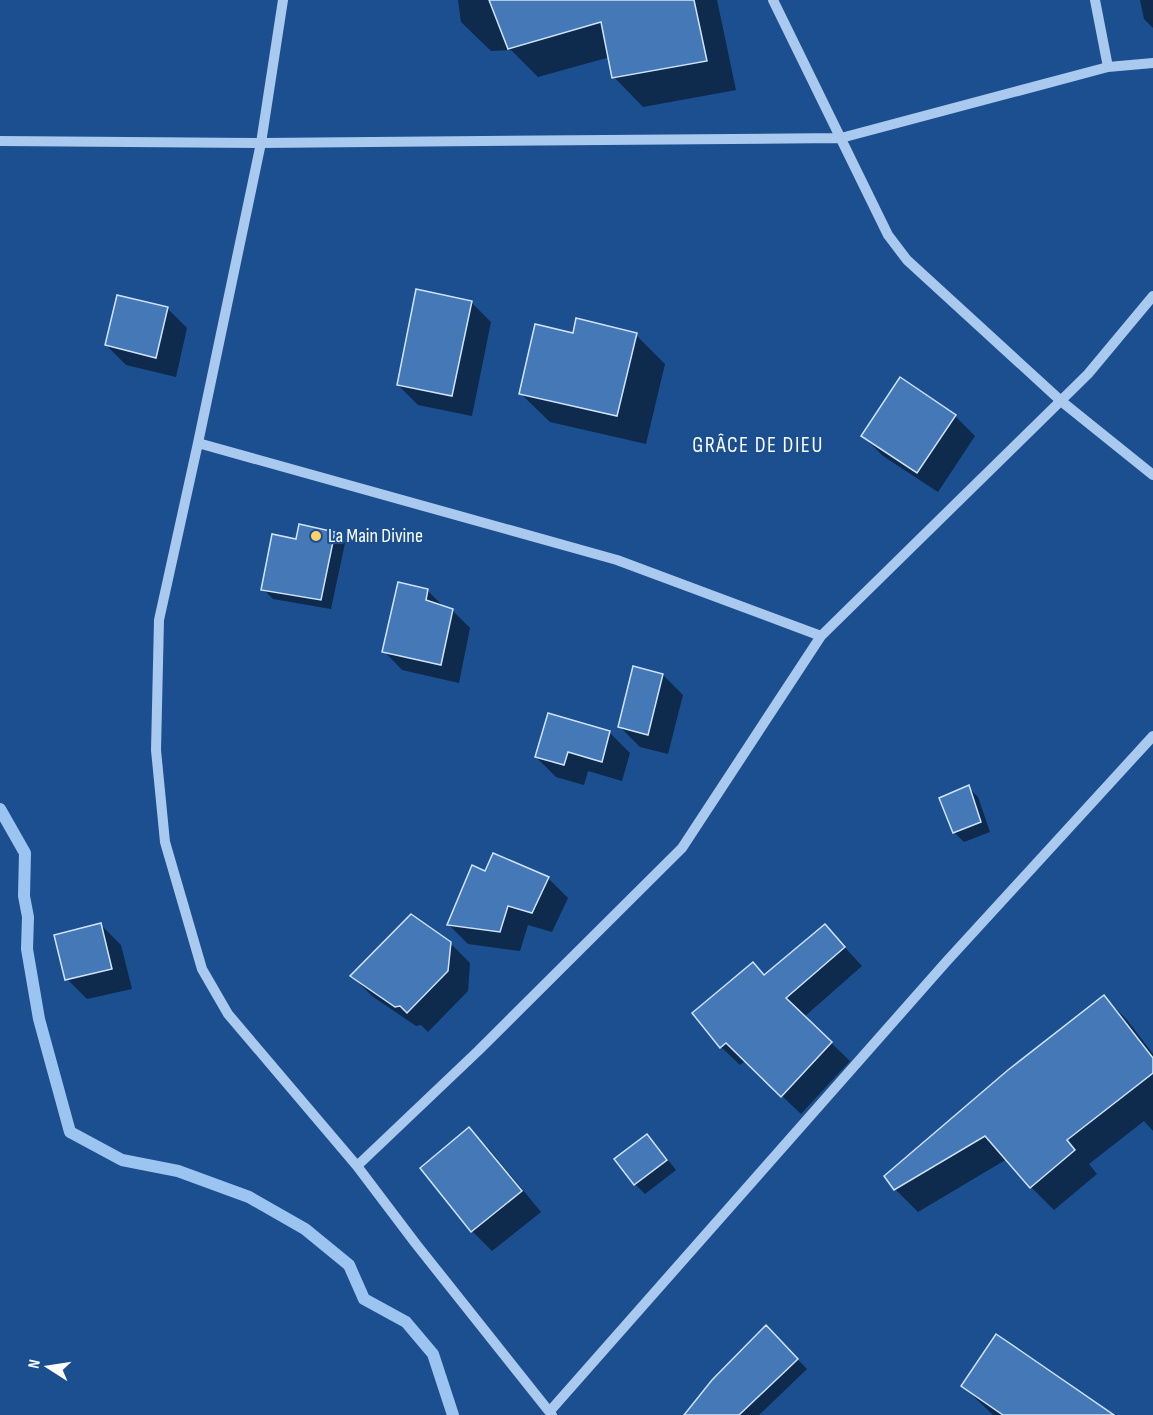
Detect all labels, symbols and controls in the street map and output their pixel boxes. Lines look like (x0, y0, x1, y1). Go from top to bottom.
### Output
district label: GRÂCE DE DIEU (692, 432, 824, 459)
place label: La Main Divine (328, 524, 423, 548)
marker: La Main Divine (309, 529, 323, 543)
north arrow (18, 1337, 78, 1397)
text: N (25, 1358, 45, 1370)

